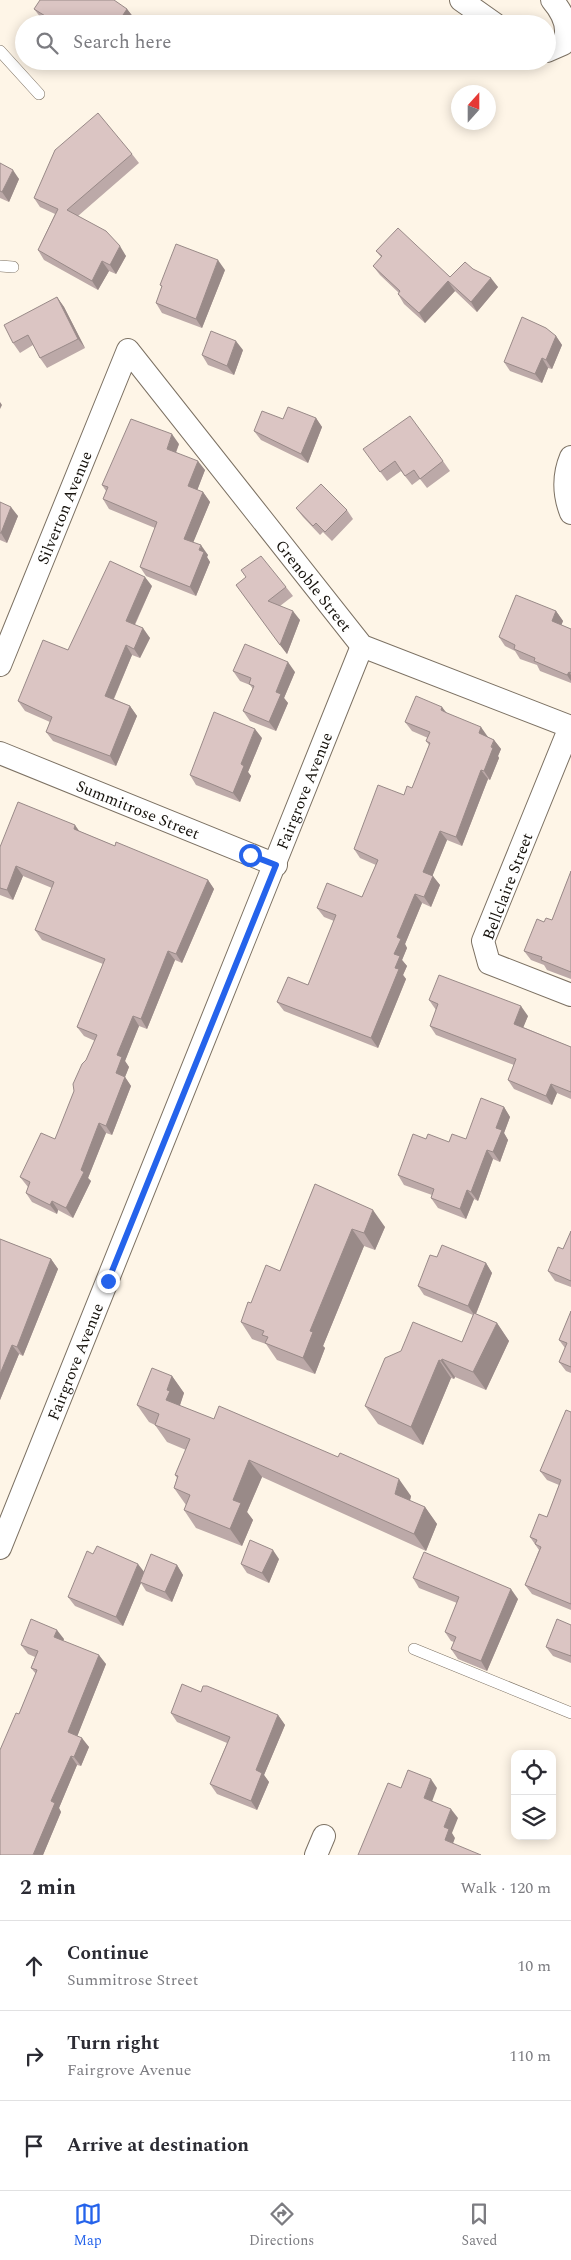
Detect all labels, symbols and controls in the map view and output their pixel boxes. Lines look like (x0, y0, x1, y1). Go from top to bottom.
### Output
search box (15, 15, 556, 70)
text: Search here (73, 28, 172, 57)
icon: search (33, 29, 61, 57)
north arrow (451, 85, 496, 130)
street label: Silverton Avenue (31, 448, 99, 568)
street label: Grenoble Street (269, 535, 358, 637)
street label: Fairgrove Avenue (271, 729, 339, 853)
street label: Summitrose Street (72, 774, 203, 846)
street label: Bellclaire Street (476, 829, 540, 943)
route start (239, 844, 262, 867)
route end (97, 1270, 120, 1293)
street label: Fairgrove Avenue (41, 1300, 110, 1424)
map controls (511, 1750, 556, 1840)
button: locate (511, 1750, 556, 1795)
button: layers (511, 1795, 556, 1840)
text: 2 min (20, 1872, 76, 1904)
text: Walk · 120 m (460, 1876, 551, 1900)
text: Continue (67, 1939, 149, 1968)
icon: ahead (20, 1952, 48, 1980)
text: 10 m (517, 1954, 551, 1978)
text: Summitrose Street (67, 1968, 198, 1992)
text: Turn right (67, 2029, 160, 2058)
icon: right (20, 2042, 48, 2070)
text: 110 m (509, 2044, 551, 2068)
text: Fairgrove Avenue (67, 2058, 192, 2082)
text: Arrive at destination (67, 2131, 249, 2160)
icon: arrive (20, 2132, 48, 2160)
tab: Map (74, 2200, 102, 2251)
tab: Directions (249, 2200, 314, 2251)
tab: Saved (462, 2200, 497, 2251)

